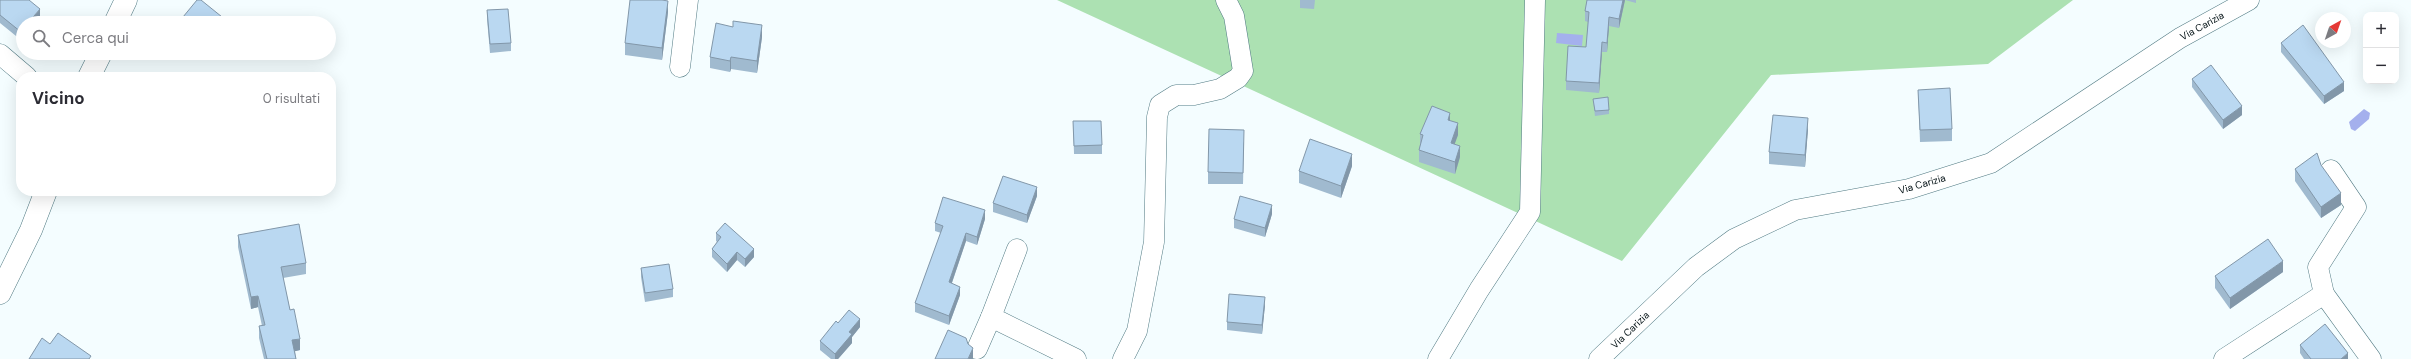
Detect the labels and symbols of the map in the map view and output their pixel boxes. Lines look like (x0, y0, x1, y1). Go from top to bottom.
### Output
street label: Via Carizia (2178, 9, 2226, 43)
north arrow (2315, 12, 2351, 48)
street label: Via Carizia (1897, 171, 1947, 197)
street label: Via Carizia (1608, 309, 1652, 351)

